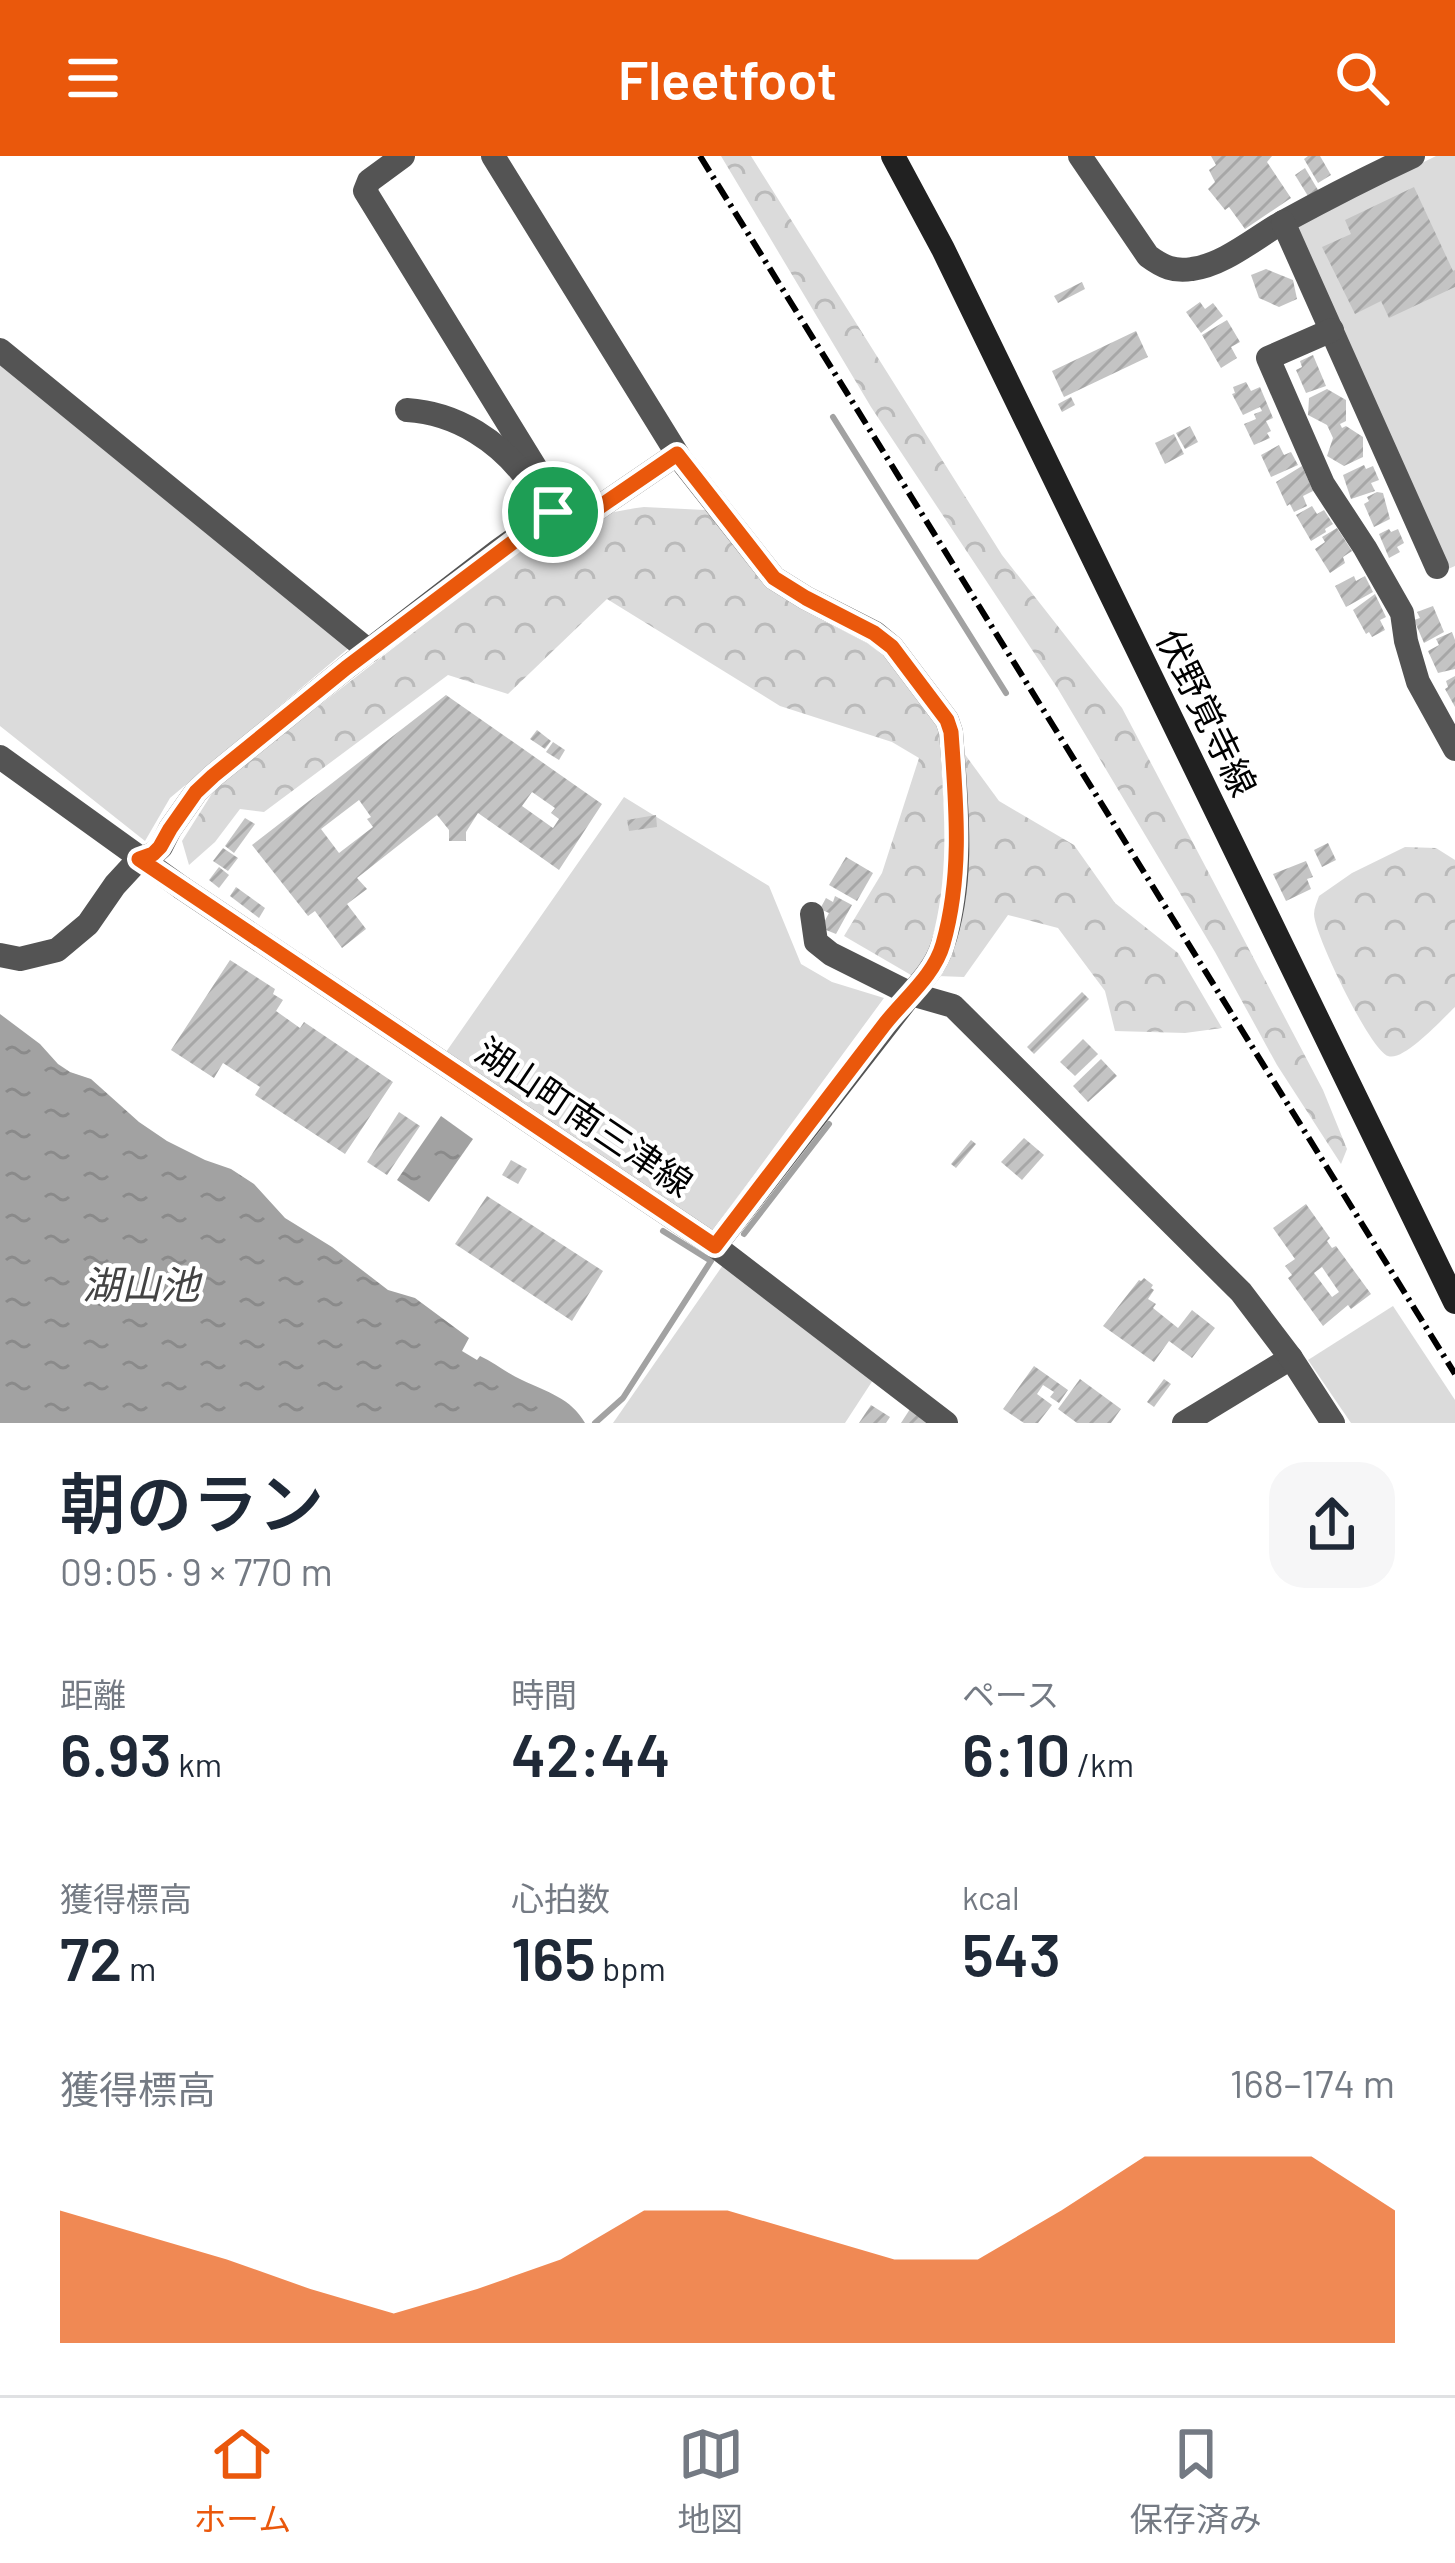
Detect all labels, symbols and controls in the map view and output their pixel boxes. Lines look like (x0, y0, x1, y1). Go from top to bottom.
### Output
icon: menu (60, 45, 126, 111)
icon: search (1329, 45, 1395, 111)
text: Fleetfoot (618, 46, 837, 111)
pin (502, 461, 604, 563)
icon: arrive (520, 479, 586, 545)
street label: 伏野覚寺線 (1149, 622, 1267, 802)
street label: 湖山町南三津線 (469, 1028, 701, 1204)
water label: 湖山池 (82, 1260, 203, 1307)
text: 朝のラン (60, 1462, 324, 1541)
button: share (1269, 1462, 1395, 1588)
text: 09:05 · 9 × 770 m (60, 1547, 333, 1594)
text: 距離 (60, 1674, 126, 1714)
text: 時間 (511, 1674, 577, 1714)
text: ペース (962, 1674, 1059, 1714)
text: 6.93 (60, 1717, 172, 1789)
text: 42:44 (511, 1717, 671, 1789)
text: 6:10 (962, 1717, 1070, 1789)
text: km (172, 1744, 222, 1784)
text: /km (1070, 1744, 1134, 1784)
text: kcal (962, 1877, 1020, 1917)
text: 獲得標高 (60, 1878, 192, 1918)
text: 心拍数 (511, 1878, 610, 1918)
text: 543 (962, 1917, 1061, 1989)
text: 72 (60, 1921, 122, 1993)
text: 165 (511, 1921, 596, 1993)
text: m (122, 1948, 156, 1988)
text: bpm (596, 1948, 666, 1988)
text: 168–174 m (1230, 2059, 1395, 2106)
text: 獲得標高 (60, 2065, 216, 2112)
tab: ホーム (193, 2421, 291, 2541)
tab: 地図 (678, 2421, 744, 2541)
tab: 保存済み (1130, 2421, 1262, 2541)

